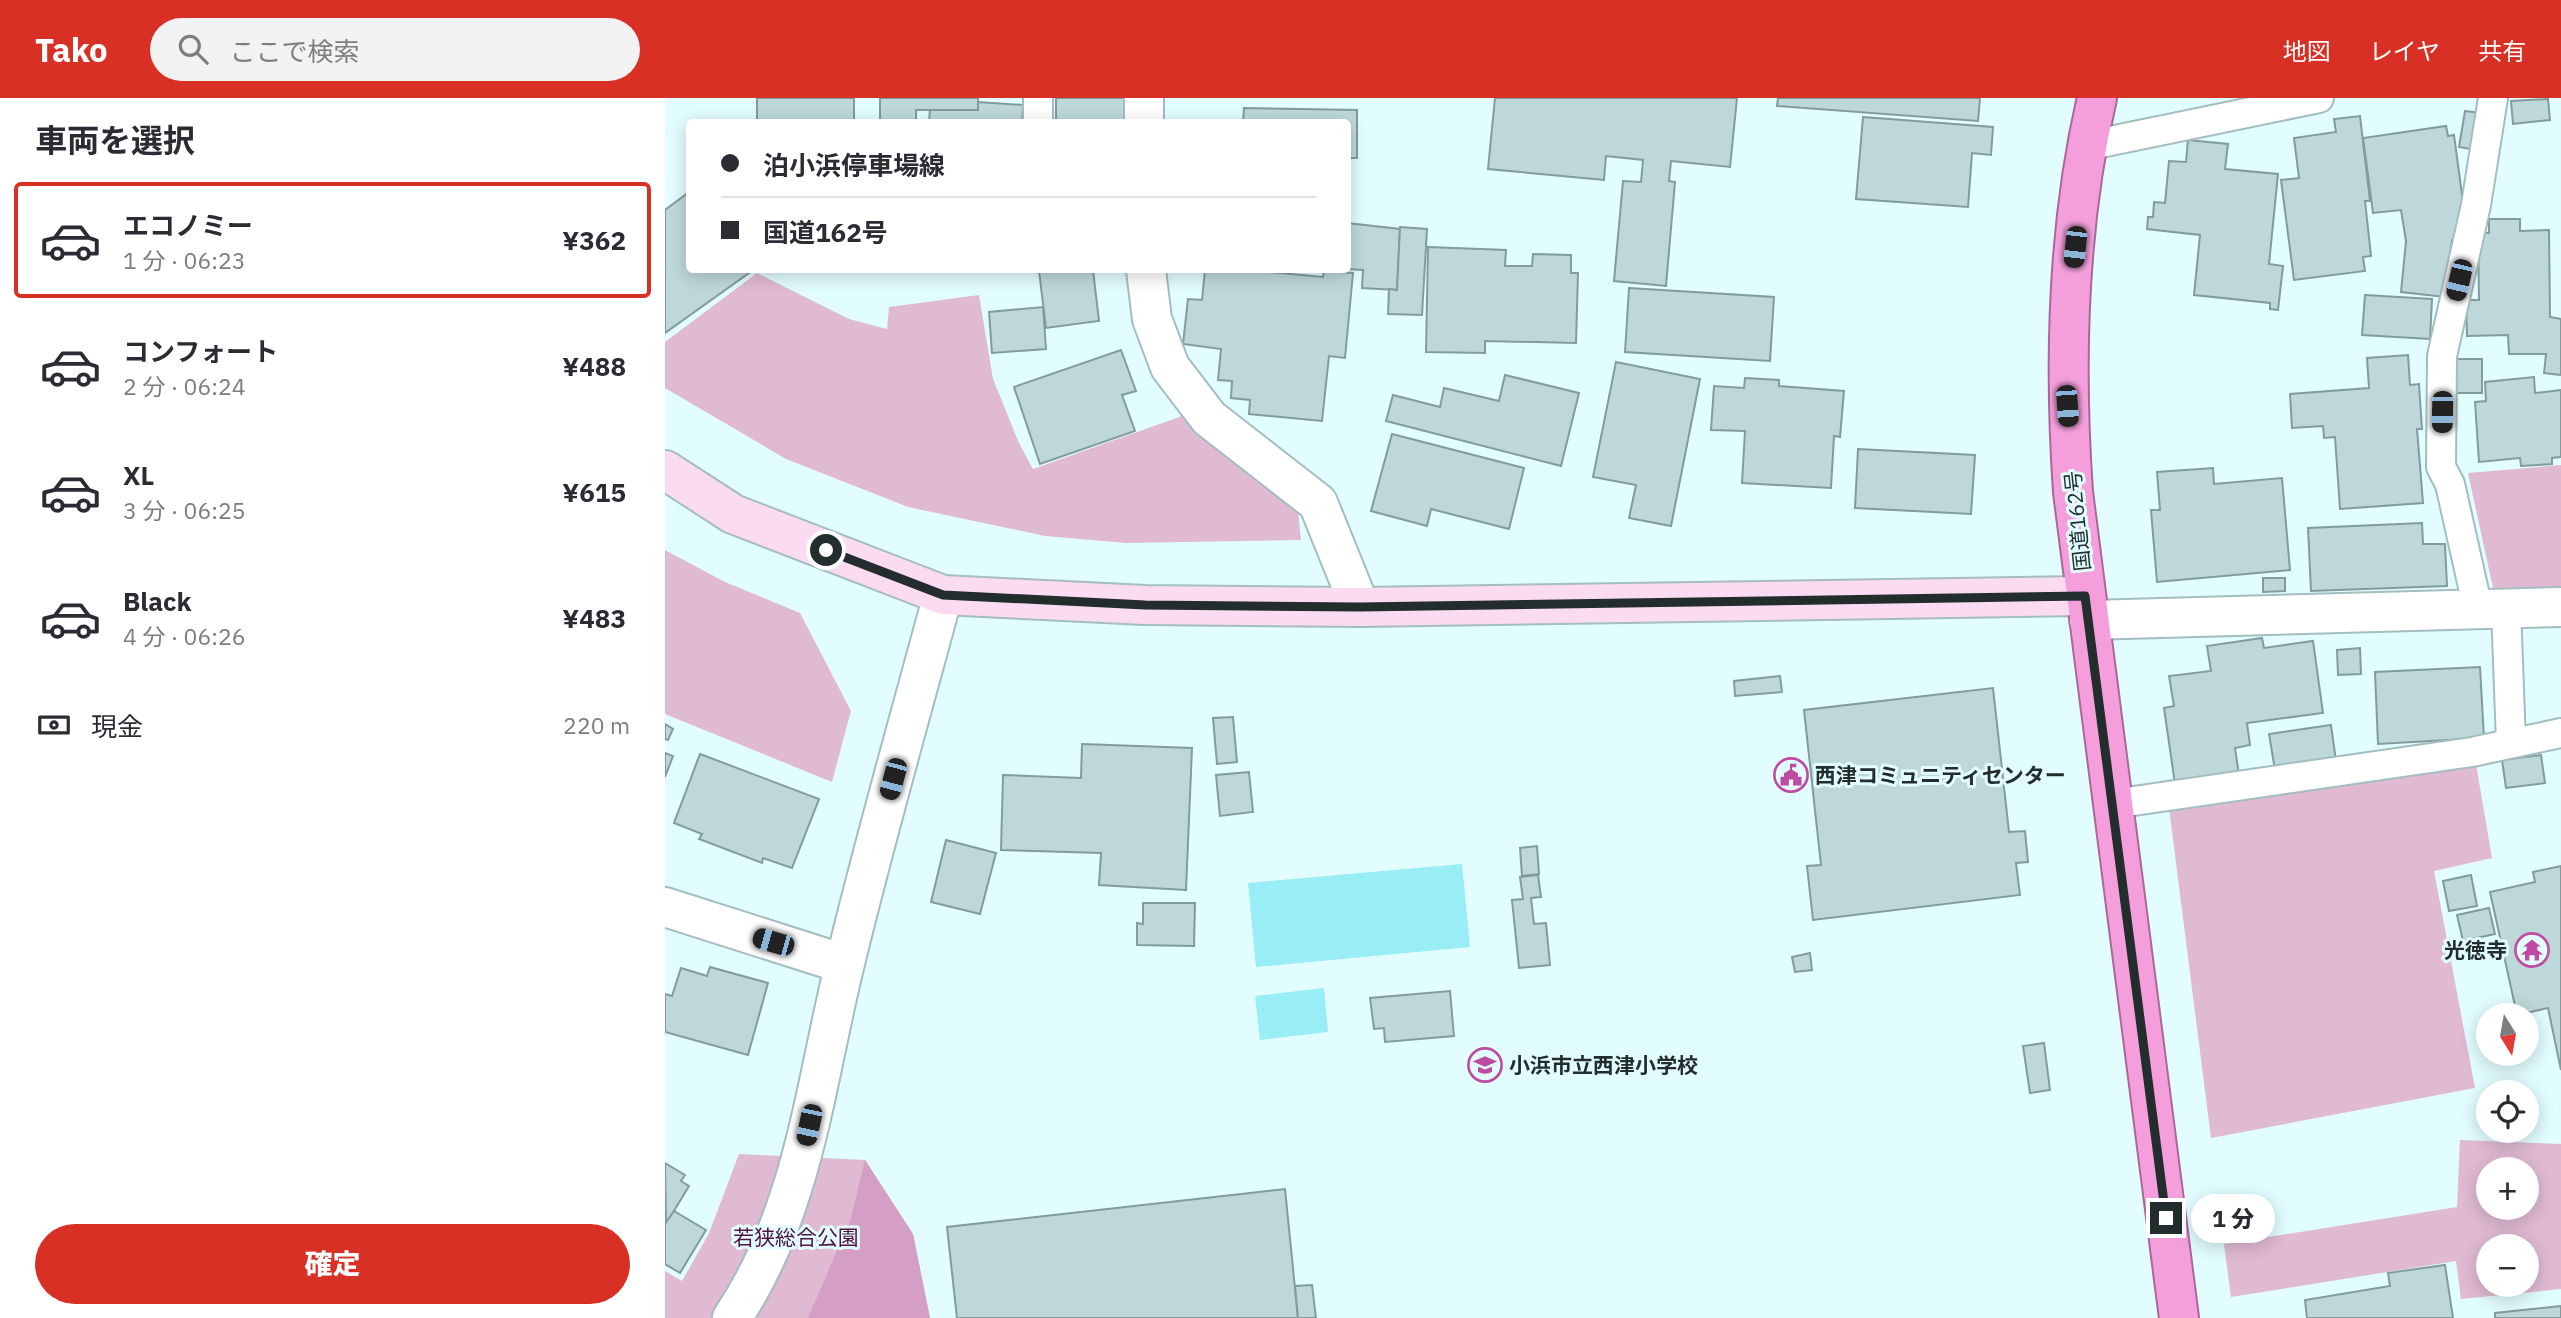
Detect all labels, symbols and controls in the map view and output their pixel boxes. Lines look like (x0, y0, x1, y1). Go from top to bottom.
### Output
search box (150, 18, 640, 81)
text: Tako (35, 28, 108, 71)
icon: search (174, 30, 212, 68)
text: ここで検索 (230, 34, 360, 68)
text: 地図 (2283, 35, 2331, 67)
text: レイヤ (2369, 35, 2440, 67)
text: 共有 (2478, 35, 2526, 67)
text: 車両を選択 (35, 119, 195, 161)
text: 泊小浜停車場線 (763, 148, 945, 182)
text: エコノミー (123, 208, 253, 242)
icon: car (39, 209, 102, 272)
text: 国道162号 (763, 215, 888, 249)
text: ¥362 (562, 223, 626, 257)
car (2063, 225, 2088, 269)
text: 1 分 · 06:23 (123, 245, 246, 275)
car (2445, 257, 2474, 303)
text: コンフォート (123, 334, 278, 368)
icon: car (39, 335, 102, 398)
text: ¥488 (562, 349, 626, 383)
text: 2 分 · 06:24 (123, 371, 246, 401)
car (2056, 384, 2079, 428)
car (2432, 391, 2453, 433)
text: XL (123, 458, 154, 492)
icon: car (39, 461, 102, 524)
street label: 国道162号 (2058, 469, 2096, 573)
text: ¥615 (562, 475, 626, 509)
text: 3 分 · 06:25 (123, 495, 246, 525)
route start (810, 534, 842, 566)
text: Black (123, 584, 191, 618)
icon: car (39, 587, 102, 650)
text: ¥483 (562, 601, 626, 635)
text: 4 分 · 06:26 (123, 621, 246, 651)
icon: cash (35, 706, 73, 744)
text: 現金 (91, 709, 143, 743)
text: 220 m (563, 710, 630, 740)
car (878, 756, 909, 802)
public building icon: 西津コミュニティセンター (1772, 756, 1810, 794)
place label: 西津コミュニティセンター (1815, 761, 2066, 789)
car (750, 926, 797, 958)
temple icon: 光徳寺 (2513, 931, 2551, 969)
place label: 光徳寺 (2444, 936, 2507, 964)
north arrow (2476, 1003, 2539, 1066)
map controls (2476, 1003, 2539, 1297)
school or university icon: 小浜市立西津小学校 (1466, 1046, 1504, 1084)
place label: 小浜市立西津小学校 (1509, 1051, 1698, 1079)
button: locate (2476, 1080, 2539, 1143)
car (795, 1102, 824, 1148)
button: + (2476, 1157, 2539, 1220)
callout: 1 分 (2191, 1194, 2275, 1242)
route end (2150, 1202, 2182, 1234)
text: 1 分 (2212, 1203, 2254, 1233)
park label: 若狭総合公園 (733, 1223, 859, 1251)
button: 確定 (35, 1224, 630, 1304)
button: − (2476, 1234, 2539, 1297)

